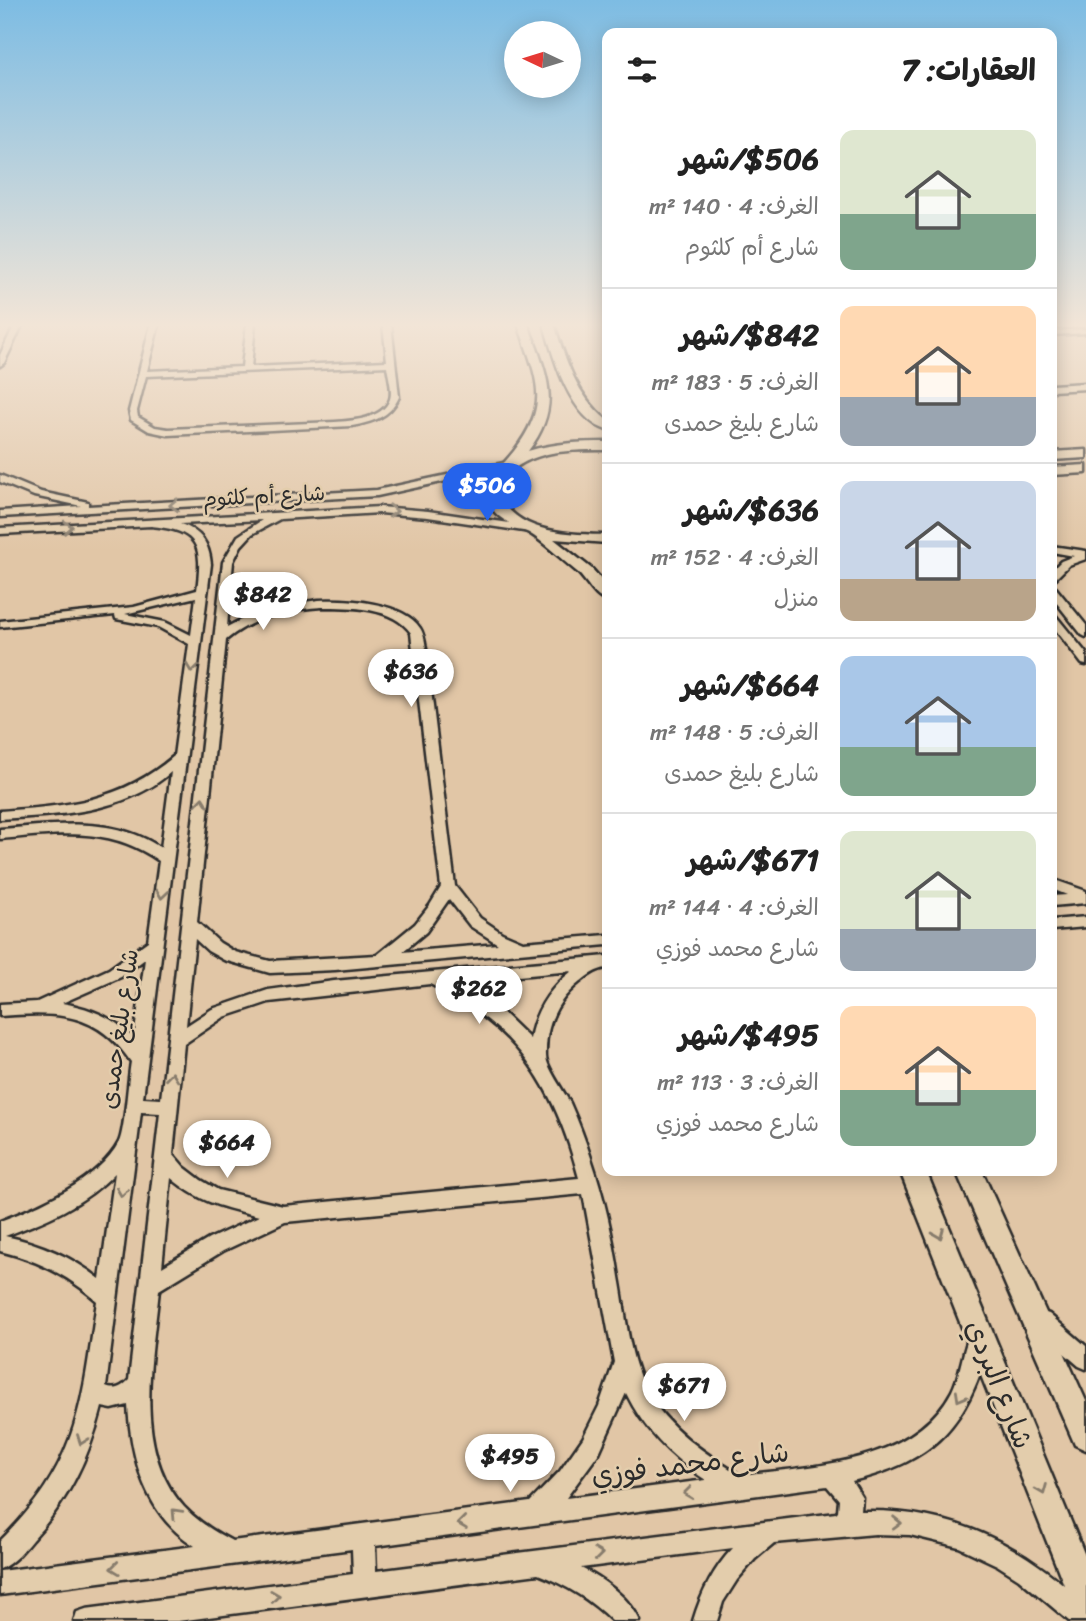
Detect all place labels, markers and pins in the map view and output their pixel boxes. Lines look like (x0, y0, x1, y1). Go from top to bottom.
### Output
pin: $506 (446, 463, 528, 523)
pin: $842 (222, 572, 304, 632)
pin: $636 (370, 650, 452, 709)
pin: $262 (438, 967, 520, 1026)
pin: $664 (186, 1120, 268, 1180)
pin: $671 (643, 1364, 725, 1423)
pin: $495 (469, 1434, 551, 1494)

